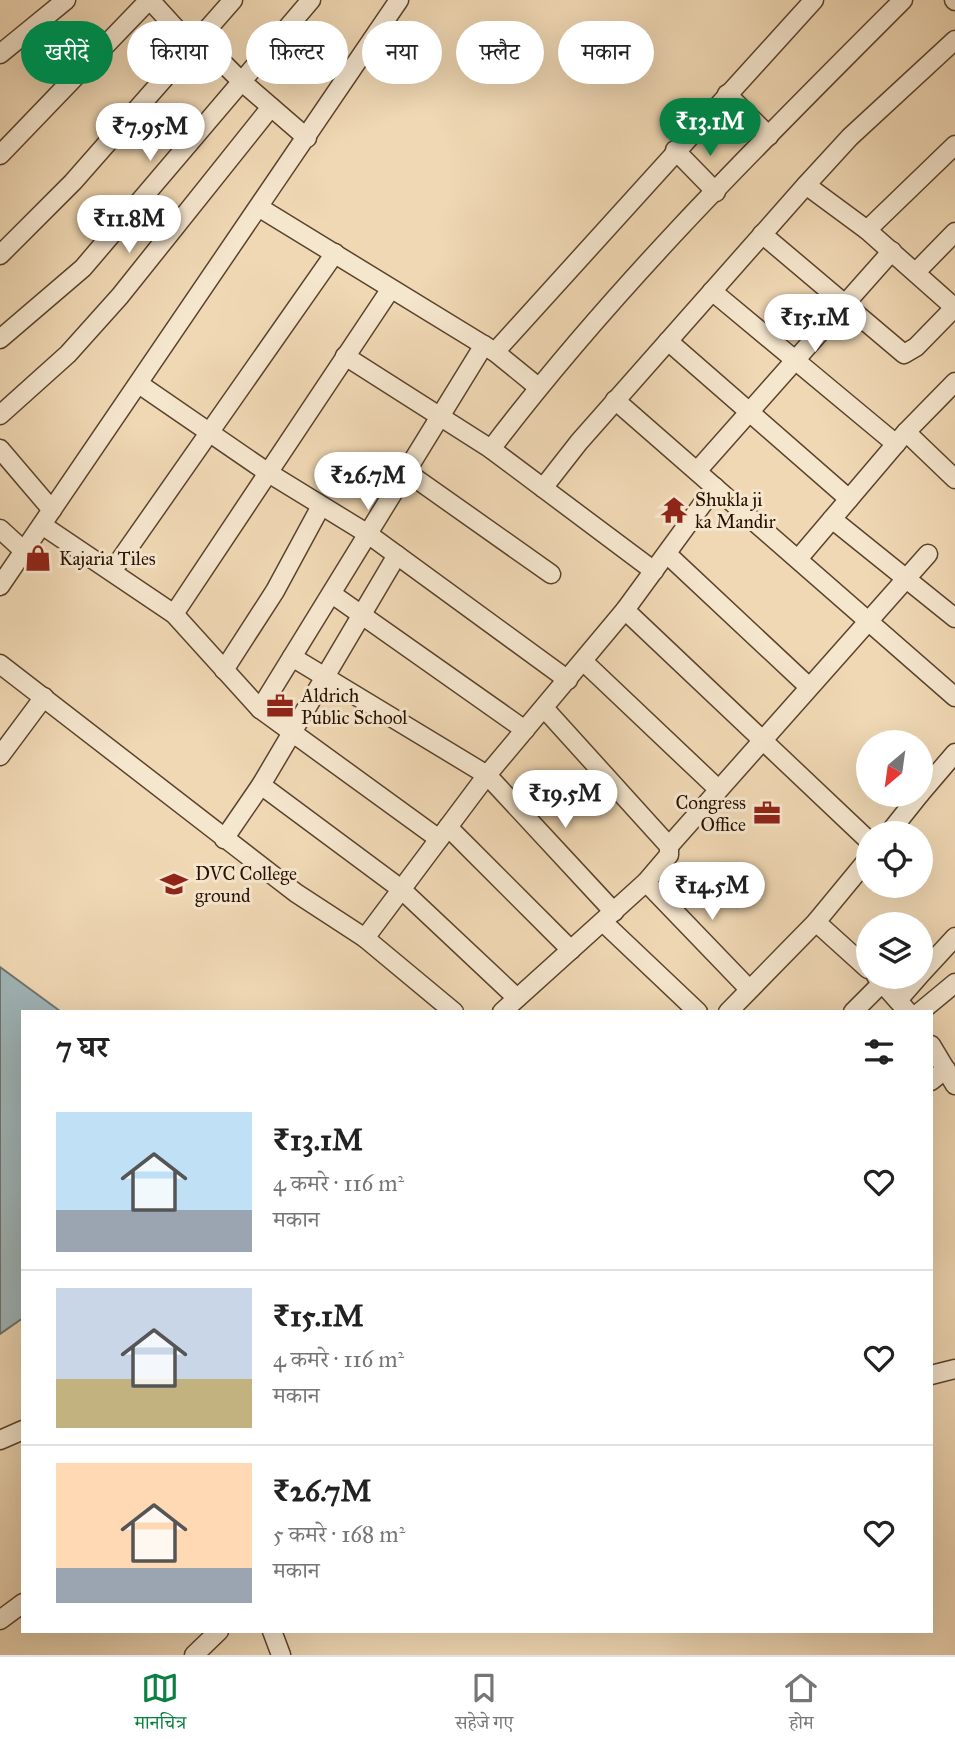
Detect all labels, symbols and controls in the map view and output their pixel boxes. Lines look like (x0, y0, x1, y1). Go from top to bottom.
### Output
chip: खरीदें (21, 21, 113, 84)
chip: किराया (127, 21, 232, 84)
chip: फ़िल्टर (246, 21, 348, 84)
chip: नया (362, 21, 442, 84)
chip: फ़्लैट (456, 21, 544, 84)
chip: मकान (558, 21, 654, 84)
pin: ₹13.1M (653, 99, 767, 158)
pin: ₹7.95M (93, 104, 207, 163)
text: ₹13.1M (676, 107, 744, 135)
text: ₹7.95M (112, 112, 188, 140)
pin: ₹11.8M (72, 196, 186, 255)
text: ₹11.8M (93, 204, 165, 232)
pin: ₹15.1M (758, 294, 872, 354)
text: ₹15.1M (780, 303, 850, 331)
pin: ₹26.7M (311, 452, 425, 512)
text: ₹26.7M (330, 461, 406, 489)
place label: Shukla ji ka Mandir (695, 488, 777, 533)
temple icon: Shukla ji ka Mandir (659, 495, 689, 525)
shop icon: Kajaria Tiles (23, 543, 53, 573)
place label: Kajaria Tiles (59, 547, 156, 570)
place label: Aldrich Public School (300, 684, 408, 729)
office icon: Aldrich Public School (265, 691, 295, 721)
north arrow (856, 730, 933, 807)
map controls (856, 730, 933, 989)
pin: ₹19.5M (508, 770, 622, 830)
text: ₹19.5M (528, 779, 602, 807)
place label: Congress Office (675, 791, 746, 836)
office icon: Congress Office (752, 798, 782, 828)
button: locate (856, 821, 933, 898)
place label: DVC College ground (195, 862, 297, 908)
pin: ₹14.5M (655, 862, 769, 922)
school or university icon: DVC College ground (159, 869, 189, 899)
text: ₹14.5M (675, 871, 749, 899)
button: layers (856, 912, 933, 989)
text: 7 घर (56, 1029, 108, 1065)
icon: filters (860, 1033, 898, 1071)
text: ₹13.1M (273, 1122, 363, 1158)
icon: home (112, 1140, 196, 1224)
icon: heart (860, 1163, 898, 1201)
text: 4 कमरे · 116 m² (273, 1169, 404, 1197)
text: मकान (273, 1205, 320, 1233)
text: ₹15.1M (273, 1298, 364, 1334)
icon: home (112, 1316, 196, 1400)
icon: heart (860, 1339, 898, 1377)
text: 4 कमरे · 116 m² (273, 1345, 404, 1373)
text: मकान (273, 1381, 320, 1409)
text: ₹26.7M (273, 1473, 372, 1509)
icon: home (112, 1491, 196, 1575)
icon: heart (860, 1514, 898, 1552)
text: 5 कमरे · 168 m² (273, 1520, 405, 1548)
text: मकान (273, 1556, 320, 1584)
tab: मानचित्र (135, 1669, 186, 1741)
tab: सहेजे गए (455, 1669, 513, 1741)
tab: होम (782, 1669, 820, 1741)

